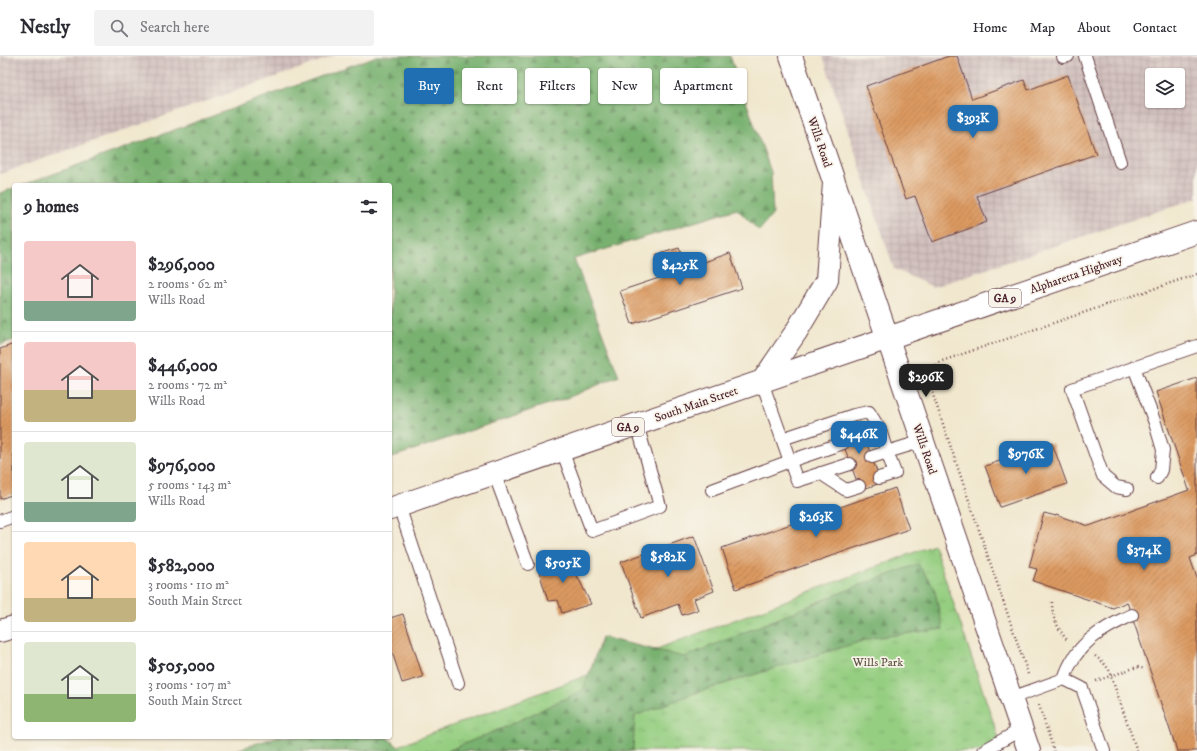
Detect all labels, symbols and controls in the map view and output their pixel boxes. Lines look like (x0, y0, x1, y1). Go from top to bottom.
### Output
search box (94, 10, 374, 46)
text: Nestly (20, 16, 70, 39)
icon: search (108, 17, 130, 39)
text: Search here (140, 18, 209, 37)
text: Home (973, 19, 1007, 37)
text: Map (1029, 19, 1055, 37)
text: About (1077, 19, 1111, 37)
text: Contact (1133, 19, 1177, 37)
chip: Buy (404, 68, 454, 104)
chip: Rent (462, 68, 517, 104)
chip: Filters (525, 68, 590, 104)
chip: New (598, 68, 652, 104)
chip: Apartment (660, 68, 747, 104)
map controls (1145, 68, 1185, 108)
button: layers (1145, 68, 1185, 108)
pin: $393K (945, 105, 1001, 139)
text: $393K (957, 110, 989, 126)
street label: Wills Road (804, 114, 835, 170)
text: 9 homes (24, 196, 79, 218)
icon: filters (358, 196, 380, 218)
street label: Alpharetta Highway (1028, 251, 1125, 297)
pin: $425K (652, 252, 708, 286)
text: $296,000 (148, 254, 215, 276)
icon: home (56, 257, 104, 305)
text: $425K (662, 257, 698, 273)
text: 2 rooms · 62 m² (148, 276, 227, 292)
road number: GA 9 (989, 289, 1021, 307)
text: Wills Road (148, 292, 205, 308)
text: $446,000 (148, 355, 218, 377)
icon: home (56, 358, 104, 406)
pin: $296K (898, 364, 954, 398)
text: $296K (908, 369, 944, 385)
text: 2 rooms · 72 m² (148, 377, 227, 393)
street label: South Main Street (653, 383, 740, 426)
text: Wills Road (148, 393, 205, 409)
road number: GA 9 (612, 418, 644, 436)
pin: $446K (831, 421, 887, 455)
street label: Wills Road (909, 421, 940, 477)
text: $446K (840, 426, 878, 442)
pin: $976K (998, 441, 1054, 475)
text: $976K (1008, 446, 1044, 462)
text: $976,000 (148, 455, 216, 477)
icon: home (56, 458, 104, 506)
text: 5 rooms · 143 m² (148, 477, 231, 493)
text: Wills Road (148, 493, 205, 509)
pin: $263K (788, 504, 844, 538)
text: $263K (799, 509, 833, 525)
pin: $374K (1116, 537, 1172, 571)
text: $374K (1126, 542, 1162, 558)
pin: $582K (640, 544, 696, 578)
text: $582K (650, 549, 686, 565)
pin: $505K (535, 550, 591, 584)
text: $582,000 (148, 555, 215, 577)
text: $505K (545, 555, 581, 571)
icon: home (56, 558, 104, 606)
text: 3 rooms · 110 m² (148, 577, 229, 593)
text: South Main Street (148, 593, 242, 609)
text: $505,000 (148, 655, 215, 677)
park label: Wills Park (852, 655, 903, 670)
icon: home (56, 658, 104, 706)
text: 3 rooms · 107 m² (148, 677, 231, 693)
text: South Main Street (148, 693, 242, 709)

